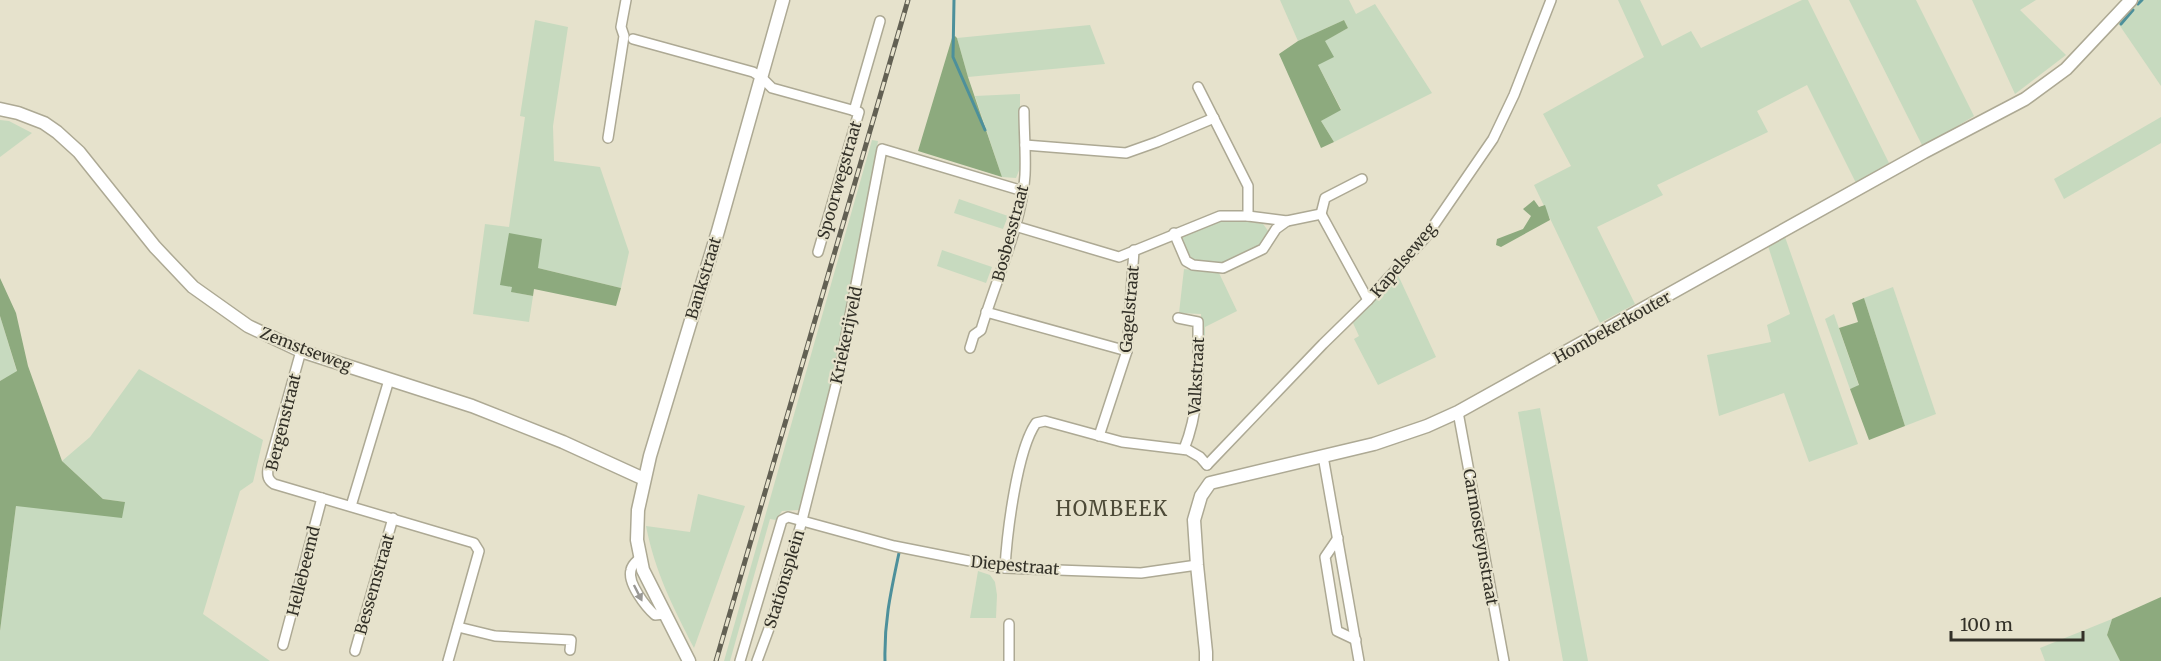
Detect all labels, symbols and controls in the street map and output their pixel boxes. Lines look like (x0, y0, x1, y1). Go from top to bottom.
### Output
street label: Spoorwegstraat (813, 118, 866, 242)
street label: Bosbesstraat (988, 182, 1033, 283)
street label: Kapelseweg (1366, 218, 1440, 301)
street label: Bankstraat (681, 234, 725, 322)
street label: Gagelstraat (1115, 264, 1143, 353)
street label: Kriekerijveld (826, 284, 866, 385)
street label: Hombekerkouter (1550, 286, 1674, 368)
street label: Zemstseweg (257, 322, 355, 376)
street label: Valkstraat (1184, 336, 1208, 417)
street label: Bergenstraat (261, 371, 305, 473)
street label: Carmosteynstraat (1459, 467, 1503, 608)
district label: HOMBEEK (1055, 496, 1169, 521)
street label: Hellebeemd (282, 524, 324, 618)
street label: Stationsplein (760, 527, 809, 631)
street label: Bessemstraat (350, 530, 398, 637)
street label: Diepestraat (970, 551, 1061, 579)
one-way arrow (633, 584, 643, 601)
scale bar (1951, 604, 2083, 642)
text: 100 m (1960, 613, 2013, 636)

